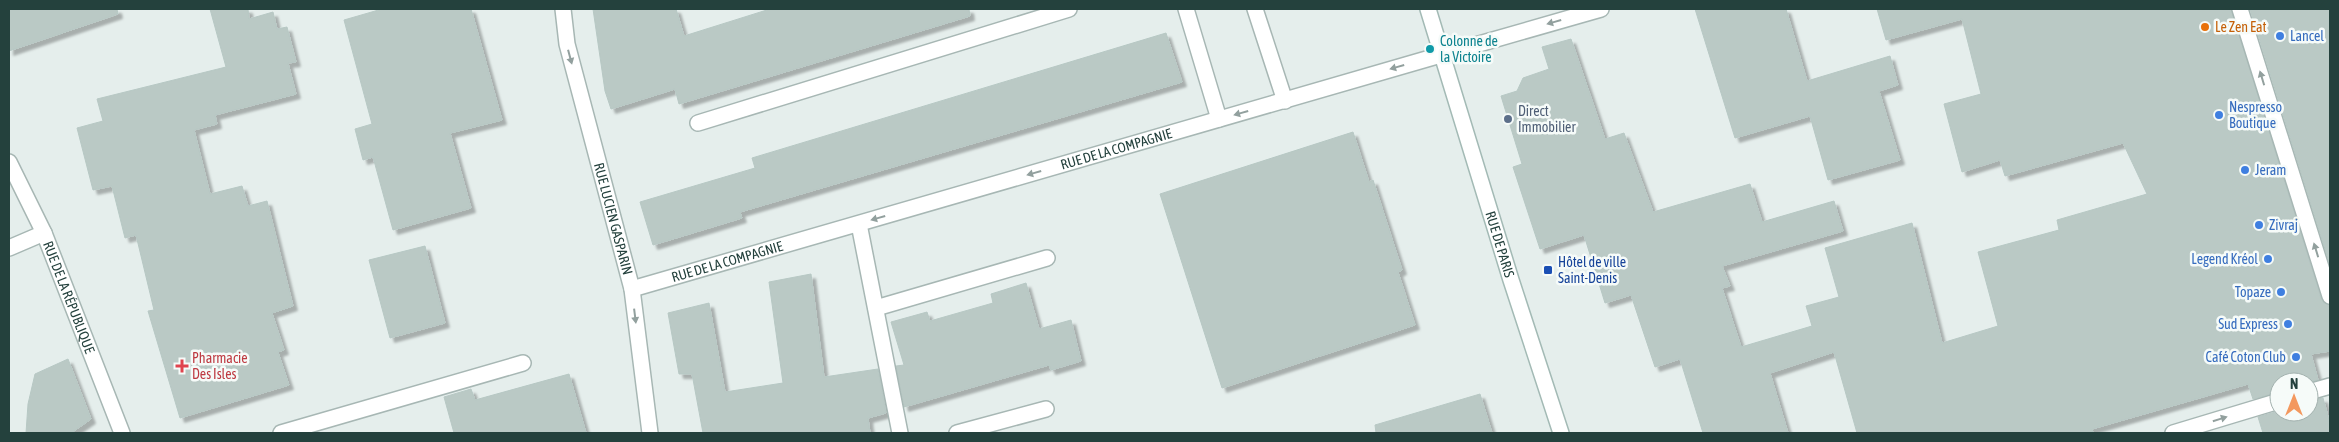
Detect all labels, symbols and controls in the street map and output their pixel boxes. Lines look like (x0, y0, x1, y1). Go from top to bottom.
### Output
one-way arrow (1547, 19, 1562, 27)
place label: Le Zen Eat (2215, 19, 2267, 35)
marker: Le Zen Eat (2199, 21, 2211, 33)
place label: Lancel (2290, 28, 2324, 44)
marker: Lancel (2274, 30, 2286, 42)
place label: Colonne de la Victoire (1440, 33, 1498, 65)
marker: Colonne de la Victoire (1424, 43, 1436, 55)
one-way arrow (566, 49, 574, 64)
one-way arrow (1389, 64, 1404, 72)
one-way arrow (2258, 70, 2266, 85)
place label: Nespresso Boutique (2229, 99, 2282, 131)
place label: Direct Immobilier (1518, 103, 1576, 135)
one-way arrow (1233, 109, 1248, 117)
marker: Nespresso Boutique (2213, 109, 2225, 121)
marker: Direct Immobilier (1502, 113, 1514, 125)
street label: RUE DE LA COMPAGNIE (1059, 125, 1174, 173)
street label: RUE LUCIEN GASPARIN (591, 161, 636, 276)
place label: Jeram (2255, 162, 2286, 178)
marker: Jeram (2239, 164, 2251, 176)
one-way arrow (1027, 169, 1042, 177)
street label: RUE DE PARIS (1482, 209, 1518, 279)
one-way arrow (871, 214, 886, 222)
place label: Zivraj (2269, 217, 2298, 233)
marker: Zivraj (2253, 219, 2265, 231)
street label: RUE DE LA COMPAGNIE (670, 238, 785, 285)
street label: RUE DE LA RÉPUBLIQUE (40, 239, 98, 356)
one-way arrow (2311, 242, 2319, 257)
place label: Legend Kréol (2191, 251, 2258, 267)
marker: Legend Kréol (2262, 253, 2274, 265)
place label: Hôtel de ville Saint-Denis (1558, 254, 1626, 286)
marker: Hôtel de ville Saint-Denis (1542, 264, 1554, 276)
place label: Topaze (2235, 284, 2271, 300)
marker: Topaze (2275, 286, 2287, 298)
one-way arrow (631, 308, 639, 324)
place label: Sud Express (2218, 316, 2278, 332)
marker: Sud Express (2282, 318, 2294, 330)
place label: Café Coton Club (2206, 349, 2286, 365)
place label: Pharmacie Des Isles (192, 350, 248, 382)
marker: Café Coton Club (2290, 351, 2302, 363)
marker: Pharmacie Des Isles (176, 360, 188, 372)
north arrow (2269, 372, 2319, 422)
text: N (2290, 376, 2298, 392)
one-way arrow (2212, 415, 2227, 423)

